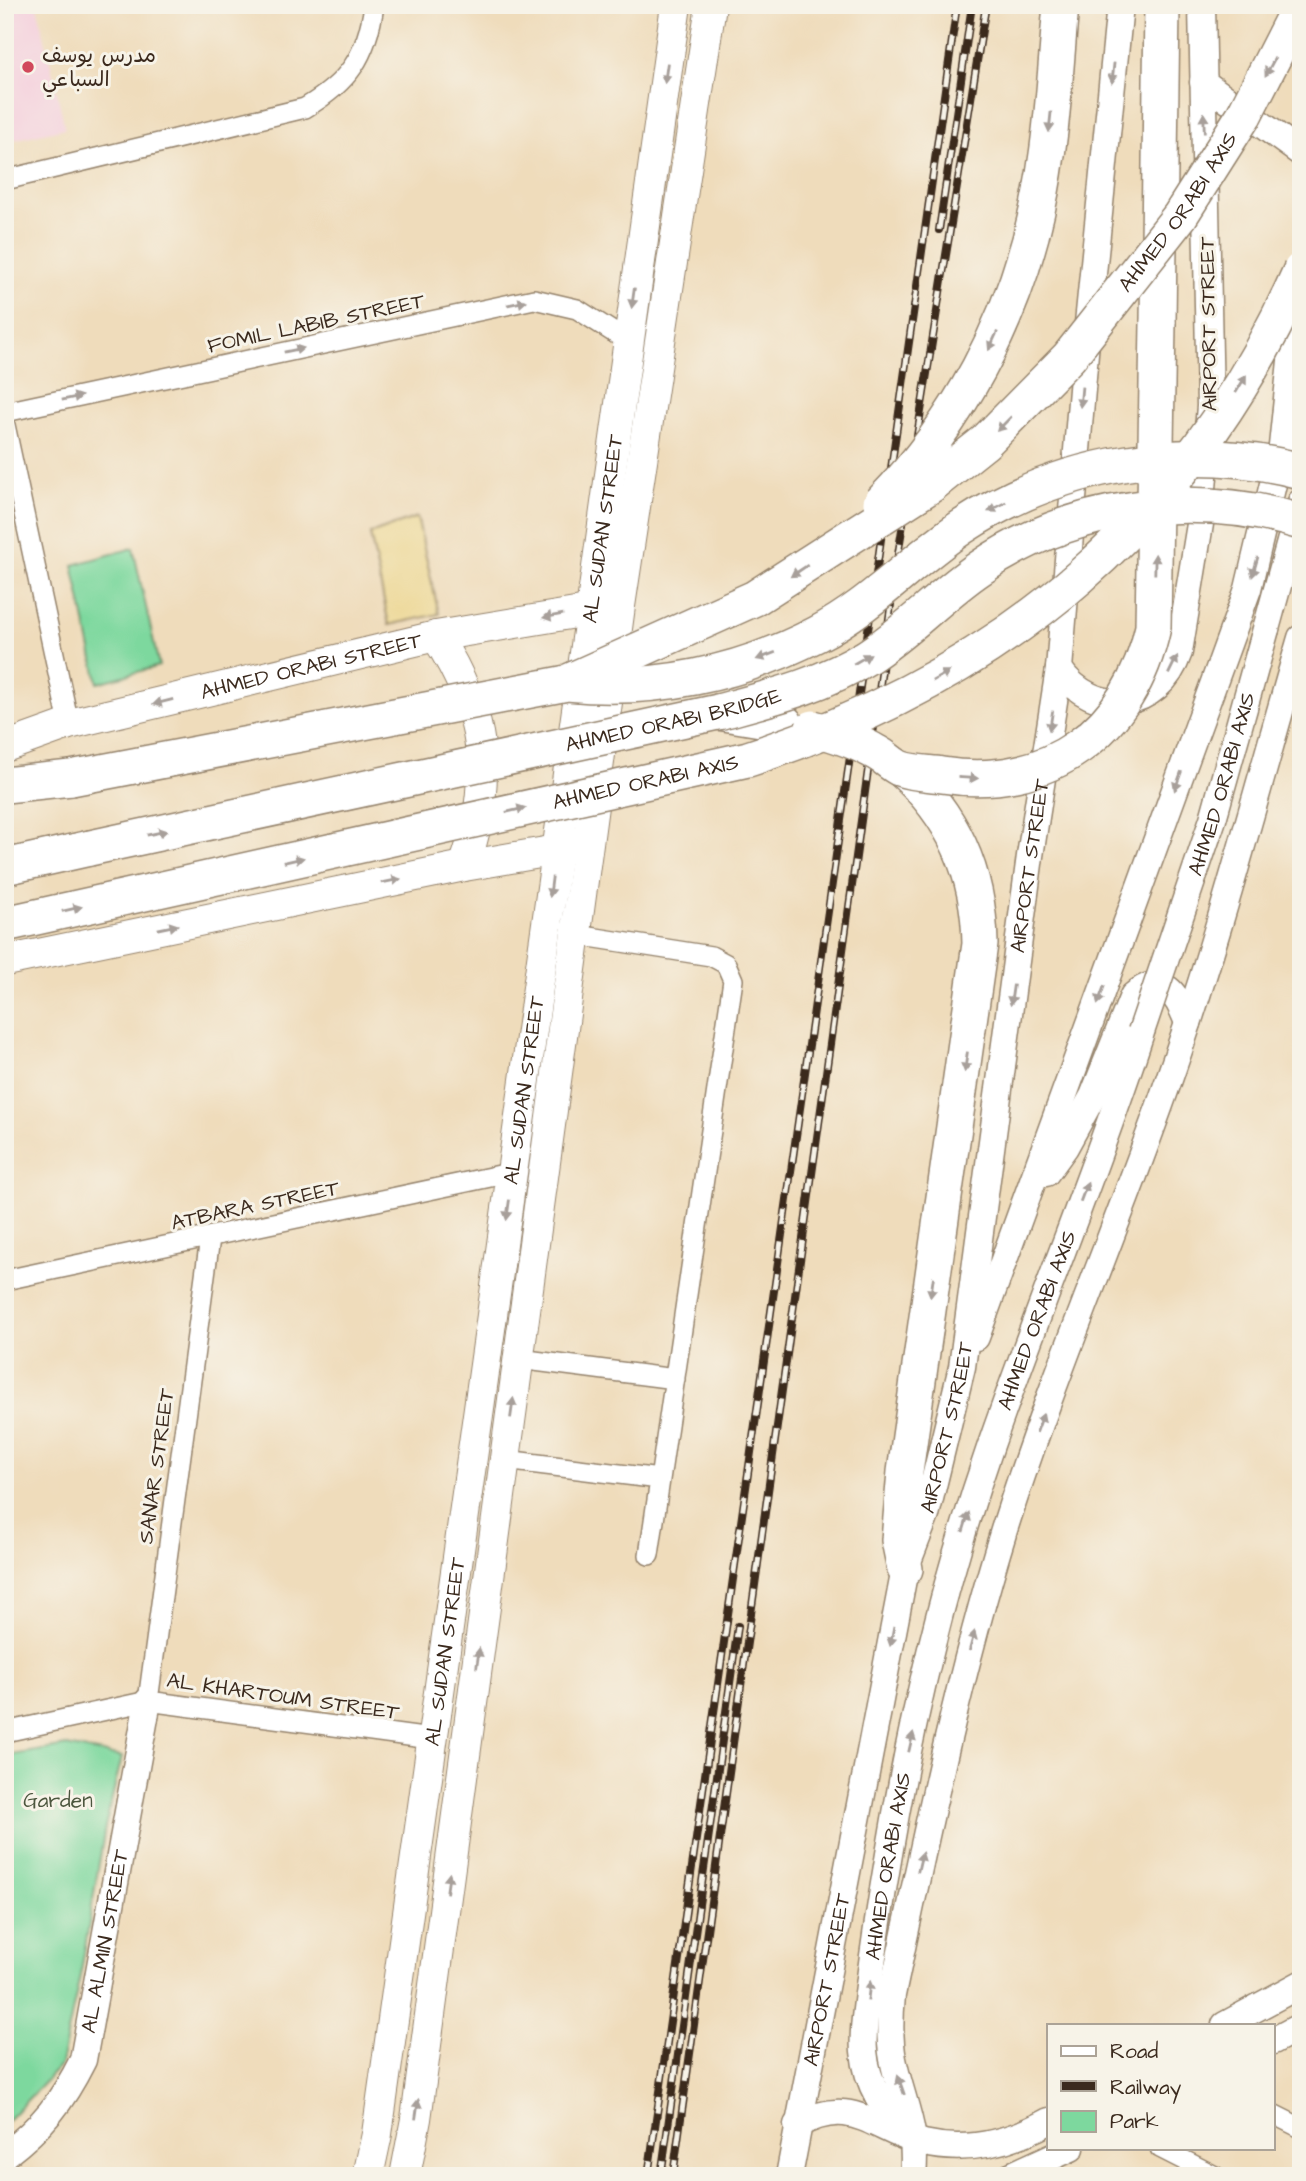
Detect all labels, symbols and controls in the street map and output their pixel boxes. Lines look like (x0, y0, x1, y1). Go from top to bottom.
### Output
place label: مدرس يوسف السباعي (42, 41, 156, 98)
one-way arrow (1265, 57, 1276, 77)
marker: مدرس يوسف السباعي (20, 59, 36, 75)
one-way arrow (660, 62, 671, 84)
one-way arrow (1108, 62, 1119, 84)
one-way arrow (1044, 111, 1055, 133)
one-way arrow (1198, 112, 1210, 134)
street label: AHMED ORABI AXIS (1112, 127, 1245, 298)
street label: AIRPORT STREET (1192, 235, 1225, 412)
street label: FOMIL LABIB STREET (205, 286, 428, 361)
one-way arrow (627, 287, 638, 309)
one-way arrow (506, 297, 528, 308)
one-way arrow (987, 331, 999, 351)
one-way arrow (283, 345, 305, 356)
one-way arrow (1235, 375, 1247, 394)
one-way arrow (1075, 386, 1086, 408)
one-way arrow (61, 392, 83, 403)
one-way arrow (995, 416, 1012, 433)
street label: AL SUDAN STREET (575, 432, 631, 625)
one-way arrow (987, 501, 1007, 513)
one-way arrow (1149, 553, 1161, 575)
one-way arrow (1249, 557, 1259, 578)
one-way arrow (790, 564, 809, 577)
one-way arrow (542, 611, 564, 622)
street label: AHMED ORABI STREET (198, 626, 426, 707)
one-way arrow (756, 651, 777, 662)
one-way arrow (852, 654, 872, 666)
one-way arrow (1167, 655, 1179, 676)
one-way arrow (931, 670, 951, 682)
street label: AHMED ORABI BRIDGE (563, 681, 785, 760)
street label: AHMED ORABI AXIS (1181, 689, 1263, 879)
one-way arrow (152, 697, 174, 708)
one-way arrow (1045, 710, 1056, 732)
street label: AHMED ORABI AXIS (550, 748, 741, 817)
one-way arrow (1173, 771, 1184, 792)
one-way arrow (957, 772, 979, 783)
street label: AIRPORT STREET (1003, 776, 1057, 954)
one-way arrow (505, 804, 527, 815)
one-way arrow (146, 828, 168, 839)
one-way arrow (283, 854, 305, 865)
one-way arrow (380, 876, 402, 887)
one-way arrow (546, 876, 557, 898)
one-way arrow (61, 904, 83, 915)
one-way arrow (157, 922, 179, 933)
one-way arrow (1006, 984, 1017, 1006)
one-way arrow (1095, 985, 1106, 1006)
street label: AL SUDAN STREET (497, 993, 552, 1186)
one-way arrow (960, 1051, 971, 1073)
street label: ATBARA STREET (168, 1173, 343, 1237)
one-way arrow (1078, 1182, 1089, 1203)
one-way arrow (503, 1199, 514, 1221)
street label: AHMED ORABI AXIS (990, 1226, 1084, 1414)
one-way arrow (926, 1276, 937, 1298)
street label: AIRPORT STREET (913, 1339, 980, 1516)
street label: SANAR STREET (131, 1386, 182, 1546)
one-way arrow (507, 1397, 518, 1419)
one-way arrow (1035, 1413, 1046, 1434)
one-way arrow (961, 1511, 971, 1532)
street label: AL SUDAN STREET (418, 1555, 473, 1748)
one-way arrow (887, 1625, 898, 1647)
one-way arrow (968, 1630, 978, 1651)
one-way arrow (473, 1647, 484, 1669)
street label: AL KHARTOUM STREET (165, 1666, 402, 1727)
one-way arrow (905, 1731, 916, 1753)
street label: AHMED ORABI AXIS (859, 1770, 918, 1962)
park label: Garden (23, 1786, 93, 1815)
street label: AL ALMIN STREET (74, 1846, 136, 2035)
one-way arrow (915, 1851, 926, 1873)
one-way arrow (442, 1872, 453, 1894)
street label: AIRPORT STREET (796, 1890, 858, 2068)
one-way arrow (863, 1980, 874, 2002)
legend (1047, 2024, 1274, 2150)
text: Road (1110, 2037, 1158, 2066)
text: Railway (1110, 2073, 1182, 2104)
one-way arrow (895, 2074, 906, 2095)
one-way arrow (412, 2097, 423, 2119)
text: Park (1110, 2107, 1159, 2136)

